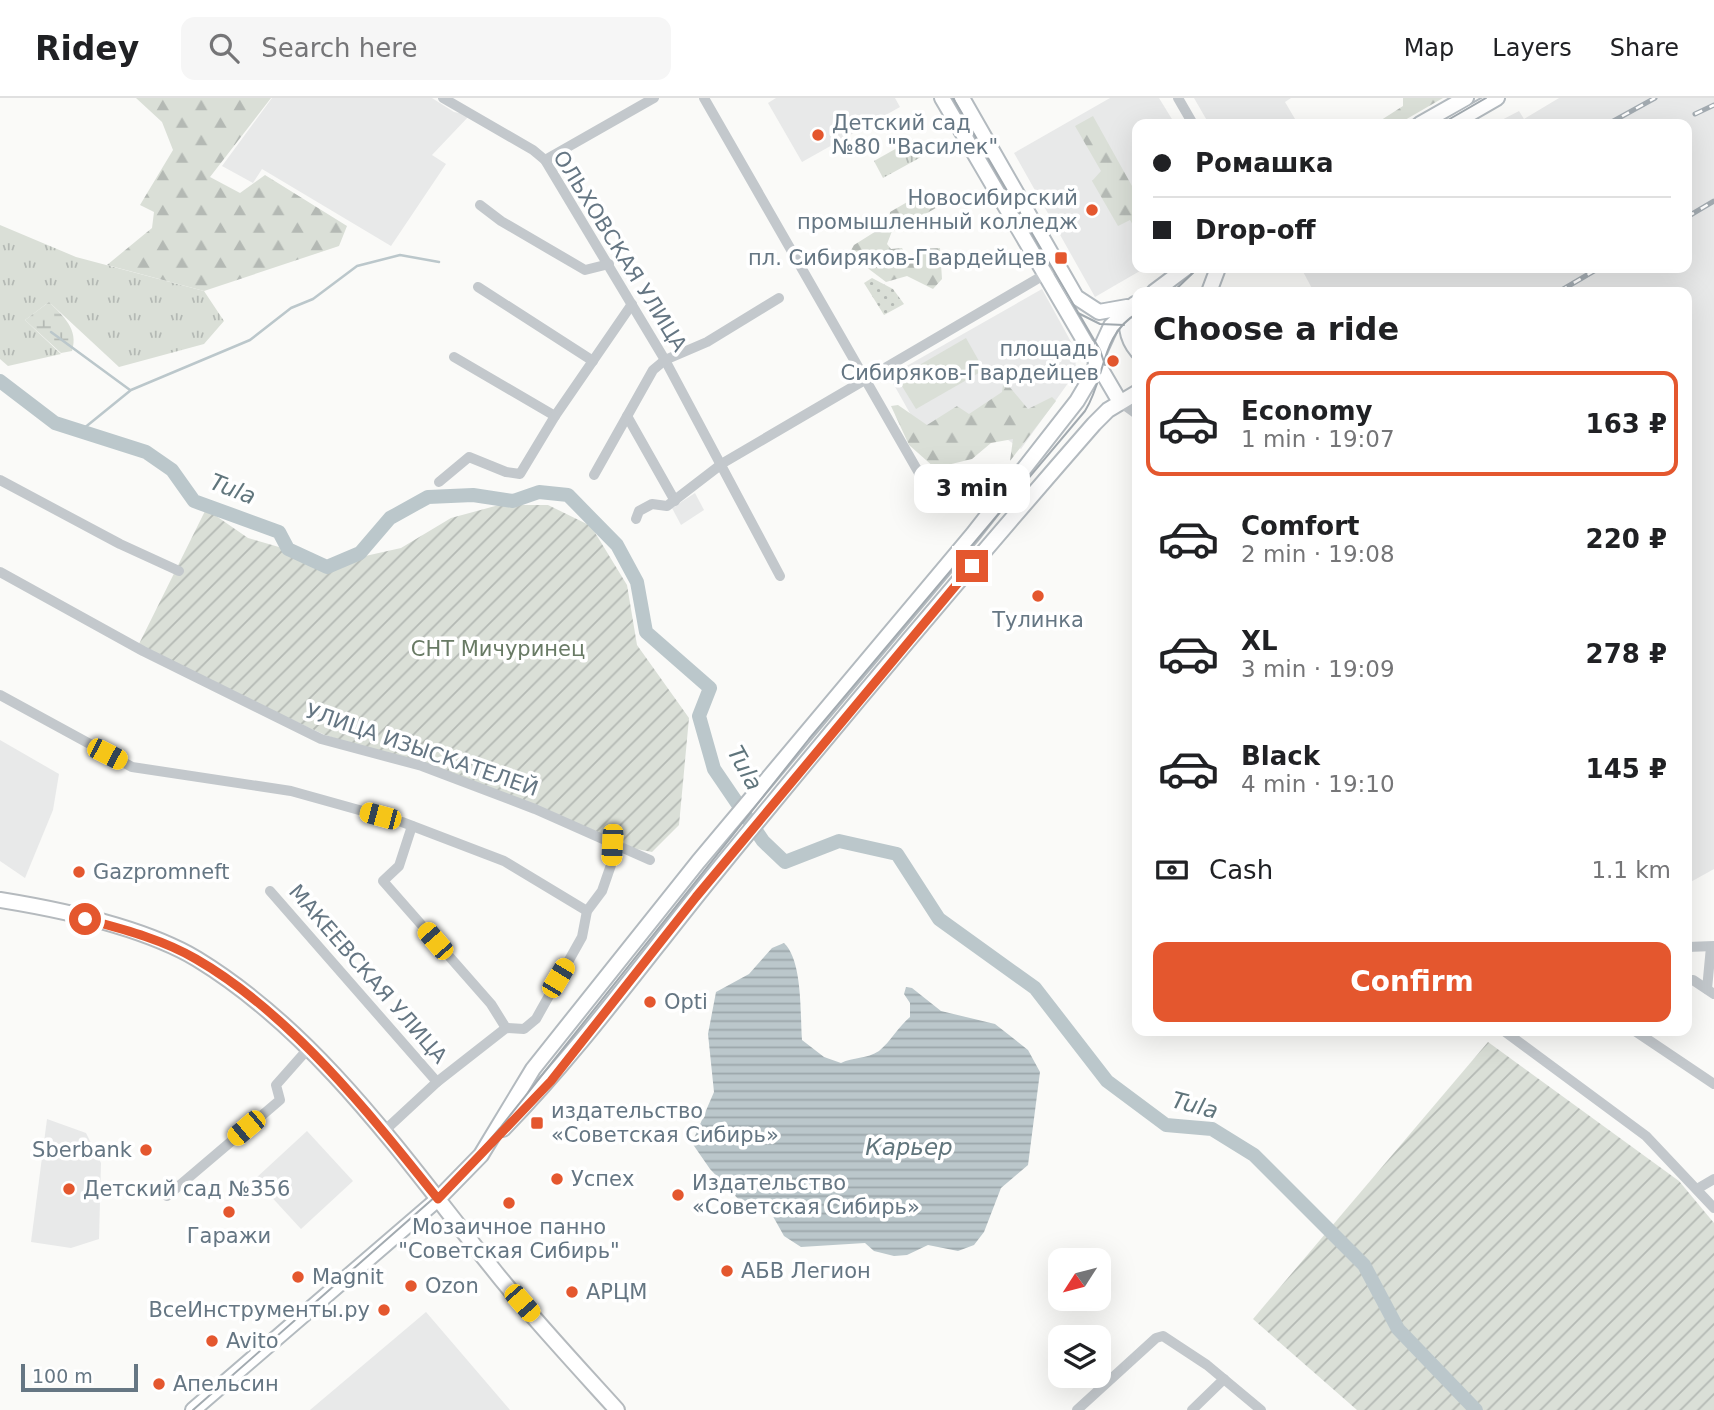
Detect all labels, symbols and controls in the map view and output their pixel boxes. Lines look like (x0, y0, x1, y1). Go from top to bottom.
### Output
search box (181, 17, 671, 80)
text: Ridey (35, 29, 139, 68)
icon: search (205, 29, 243, 67)
text: Search here (261, 33, 417, 63)
text: Map (1404, 34, 1454, 62)
text: Layers (1492, 34, 1572, 62)
text: Share (1610, 34, 1679, 62)
place label: Детский сад №80 "Василек" (832, 111, 998, 159)
marker: Детский сад №80 "Василек" (810, 127, 826, 143)
street label: ОЛЬХОВСКАЯ УЛИЦА (548, 146, 692, 356)
text: Ромашка (1195, 148, 1334, 178)
place label: Новосибирский промышленный колледж (797, 186, 1078, 234)
marker: Новосибирский промышленный колледж (1084, 202, 1100, 218)
text: Drop-off (1195, 215, 1316, 245)
place label: пл. Сибиряков-Гвардейцев (748, 246, 1047, 270)
marker: пл. Сибиряков-Гвардейцев (1053, 250, 1069, 266)
text: Choose a ride (1153, 310, 1399, 348)
place label: площадь Сибиряков-Гвардейцев (841, 337, 1099, 385)
marker: площадь Сибиряков-Гвардейцев (1105, 353, 1121, 369)
icon: car (1157, 392, 1220, 455)
text: Economy (1241, 396, 1372, 426)
text: 163 ₽ (1586, 409, 1667, 439)
text: 1 min · 19:07 (1241, 426, 1395, 452)
callout: 3 min (914, 464, 1030, 514)
water label: Tula (206, 468, 260, 510)
text: 3 min (936, 475, 1008, 501)
icon: car (1157, 507, 1220, 570)
text: Comfort (1241, 511, 1359, 541)
text: 220 ₽ (1586, 524, 1667, 554)
text: 2 min · 19:08 (1241, 541, 1395, 567)
route end (956, 550, 988, 582)
marker: Тулинка (1030, 588, 1046, 604)
place label: Тулинка (991, 608, 1084, 632)
icon: car (1157, 622, 1220, 685)
text: XL (1241, 626, 1278, 656)
park label: СНТ Мичуринец (411, 637, 585, 661)
text: 278 ₽ (1586, 639, 1667, 669)
text: 3 min · 19:09 (1241, 656, 1395, 682)
street label: УЛИЦА ИЗЫСКАТЕЛЕЙ (303, 698, 542, 801)
car (84, 735, 131, 773)
icon: car (1157, 737, 1220, 800)
water label: Tula (722, 741, 768, 795)
text: Black (1241, 741, 1320, 771)
text: 145 ₽ (1586, 754, 1667, 784)
text: 4 min · 19:10 (1241, 771, 1395, 797)
car (357, 800, 404, 832)
car (601, 823, 624, 867)
icon: cash (1153, 851, 1191, 889)
text: Cash (1209, 855, 1273, 885)
text: 1.1 km (1591, 857, 1671, 883)
place label: Gazpromneft (93, 860, 229, 884)
marker: Gazpromneft (71, 864, 87, 880)
street label: МАКЕЕВСКАЯ УЛИЦА (284, 880, 452, 1069)
route start (69, 903, 101, 935)
car (414, 918, 457, 964)
button: Confirm (1153, 942, 1671, 1022)
car (539, 955, 578, 1001)
place label: Opti (664, 990, 708, 1014)
marker: Opti (642, 994, 658, 1010)
water label: Tula (1169, 1086, 1221, 1124)
place label: издательство «Советская Сибирь» (551, 1099, 779, 1147)
car (224, 1106, 269, 1150)
marker: издательство «Советская Сибирь» (529, 1115, 545, 1131)
water label: Карьер (865, 1134, 953, 1160)
place label: Sberbank (32, 1138, 133, 1162)
marker: Sberbank (138, 1142, 154, 1158)
place label: Успех (571, 1167, 634, 1191)
marker: Успех (549, 1171, 565, 1187)
place label: Издательство «Советская Сибирь» (692, 1171, 920, 1219)
place label: Детский сад №356 (83, 1177, 290, 1201)
marker: Детский сад №356 (61, 1181, 77, 1197)
marker: Издательство «Советская Сибирь» (670, 1187, 686, 1203)
marker: Мозаичное панно "Советская Сибирь" (501, 1195, 517, 1211)
marker: Гаражи (221, 1204, 237, 1220)
place label: Мозаичное панно "Советская Сибирь" (398, 1215, 620, 1263)
place label: Гаражи (187, 1224, 271, 1248)
north arrow (1048, 1248, 1111, 1311)
map controls (1048, 1248, 1111, 1388)
place label: АБВ Легион (741, 1259, 871, 1283)
marker: АБВ Легион (719, 1263, 735, 1279)
place label: Magnit (312, 1265, 384, 1289)
marker: Magnit (290, 1269, 306, 1285)
place label: Ozon (425, 1274, 479, 1298)
marker: Ozon (403, 1278, 419, 1294)
car (501, 1280, 544, 1326)
place label: АРЦМ (586, 1280, 647, 1304)
marker: АРЦМ (564, 1284, 580, 1300)
place label: ВсеИнструменты.ру (148, 1298, 370, 1322)
marker: ВсеИнструменты.ру (376, 1302, 392, 1318)
button: layers (1048, 1325, 1111, 1388)
place label: Avito (226, 1329, 278, 1353)
marker: Avito (204, 1333, 220, 1349)
scale bar (21, 1361, 138, 1393)
text: 100 m (32, 1365, 93, 1387)
place label: Апельсин (173, 1372, 279, 1396)
marker: Апельсин (151, 1376, 167, 1392)

